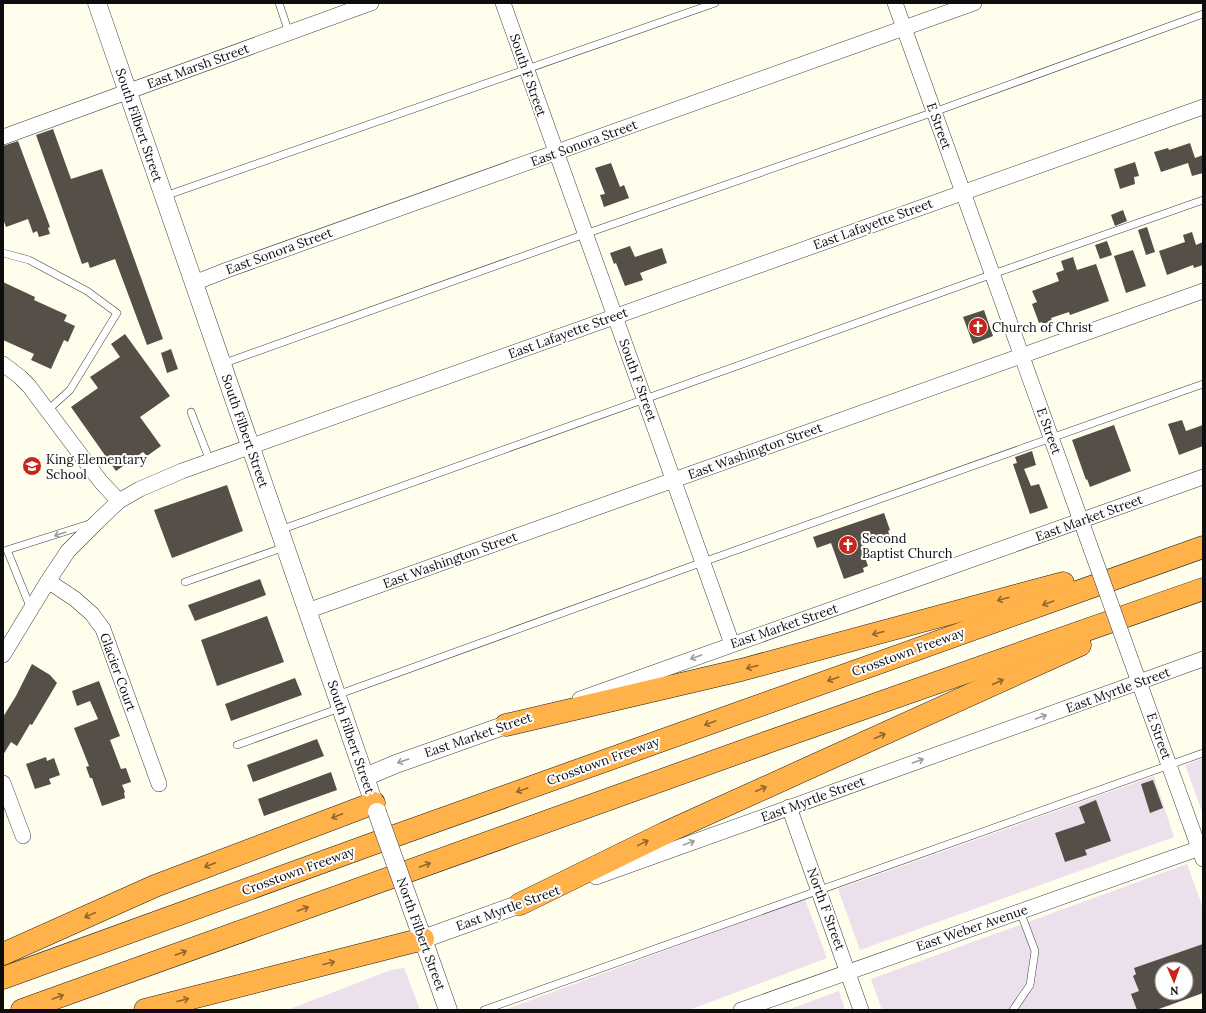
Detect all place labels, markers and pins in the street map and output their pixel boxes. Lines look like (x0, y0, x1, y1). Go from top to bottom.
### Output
church icon: Church of Christ (967, 316, 989, 338)
place label: Church of Christ (992, 319, 1093, 336)
place label: King Elementary School (46, 451, 147, 483)
school or university icon: King Elementary School (21, 455, 43, 477)
place label: Second Baptist Church (862, 530, 953, 562)
church icon: Second Baptist Church (837, 534, 859, 556)

